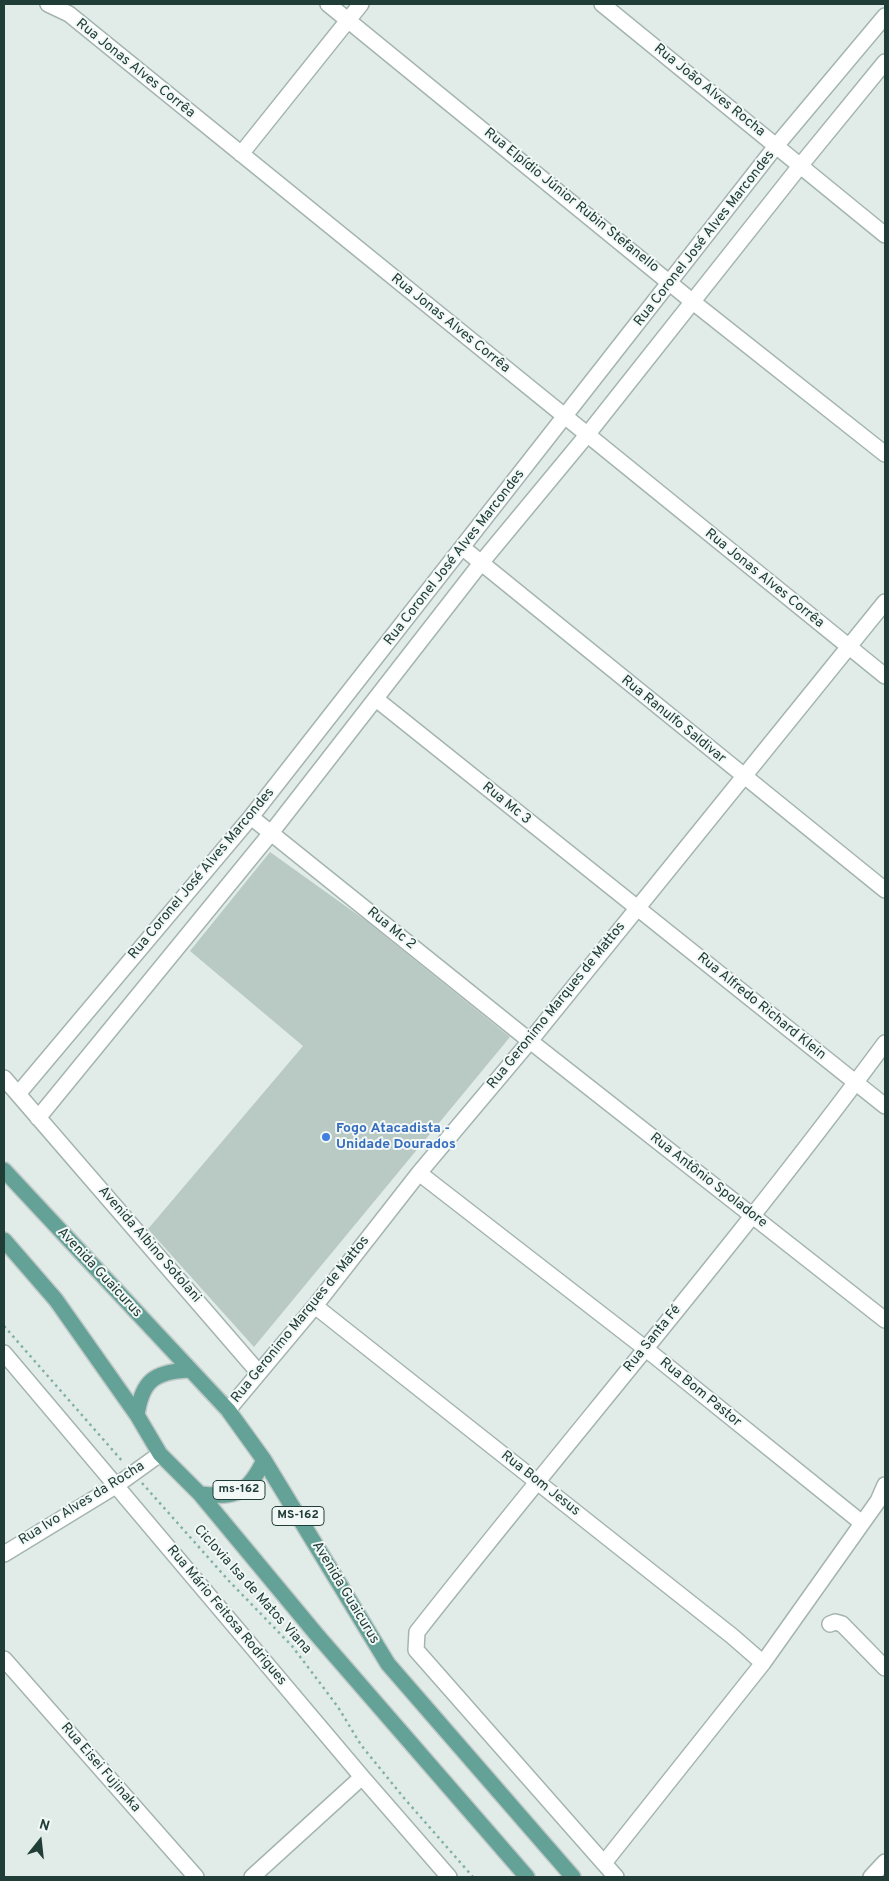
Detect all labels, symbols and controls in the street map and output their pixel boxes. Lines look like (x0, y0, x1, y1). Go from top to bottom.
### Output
street label: Rua Jonas Alves Corrêa (72, 16, 198, 122)
street label: Rua João Alves Rocha (650, 41, 768, 141)
street label: Rua Elpídio Júnior Rubin Stefanello (480, 125, 662, 277)
street label: Rua Coronel José Alves Marcondes (631, 148, 779, 330)
street label: Rua Jonas Alves Corrêa (387, 271, 513, 377)
street label: Rua Coronel José Alves Marcondes (381, 467, 529, 649)
street label: Rua Jonas Alves Corrêa (701, 526, 827, 632)
street label: Rua Ranulfo Saldivar (617, 673, 729, 767)
street label: Rua Mc 3 (478, 779, 534, 829)
street label: Rua Coronel José Alves Marcondes (125, 785, 279, 963)
street label: Rua Mc 2 (363, 904, 419, 954)
street label: Rua Geronimo Marques de Mattos (484, 919, 630, 1093)
street label: Rua Alfredo Richard Klein (693, 950, 829, 1064)
place label: Fogo Atacadista - Unidade Dourados (336, 1121, 456, 1154)
street label: Rua Antônio Spoladore (646, 1130, 770, 1232)
marker: Fogo Atacadista - Unidade Dourados (320, 1131, 332, 1143)
street label: Avenida Albino Sotolani (94, 1183, 204, 1307)
street label: Avenida Guaicurus (53, 1225, 145, 1321)
street label: Rua Geronimo Marques de Mattos (228, 1233, 374, 1407)
street label: Rua Santa Fé (621, 1302, 685, 1376)
street label: Rua Bom Pastor (656, 1355, 744, 1431)
street label: Rua Bom Jesus (497, 1448, 583, 1520)
street label: Rua Ivo Alves da Rocha (16, 1458, 148, 1550)
road number: ms-162 (213, 1480, 265, 1500)
road number: MS-162 (272, 1506, 324, 1525)
street label: Ciclovia Isa de Matos Viana (190, 1522, 314, 1658)
street label: Avenida Guaicurus (308, 1539, 382, 1647)
street label: Rua Mário Feitosa Rodrigues (162, 1543, 290, 1689)
street label: Rua Eisei Fujinaka (57, 1720, 143, 1816)
north arrow (15, 1816, 65, 1866)
text: N (37, 1817, 51, 1836)

